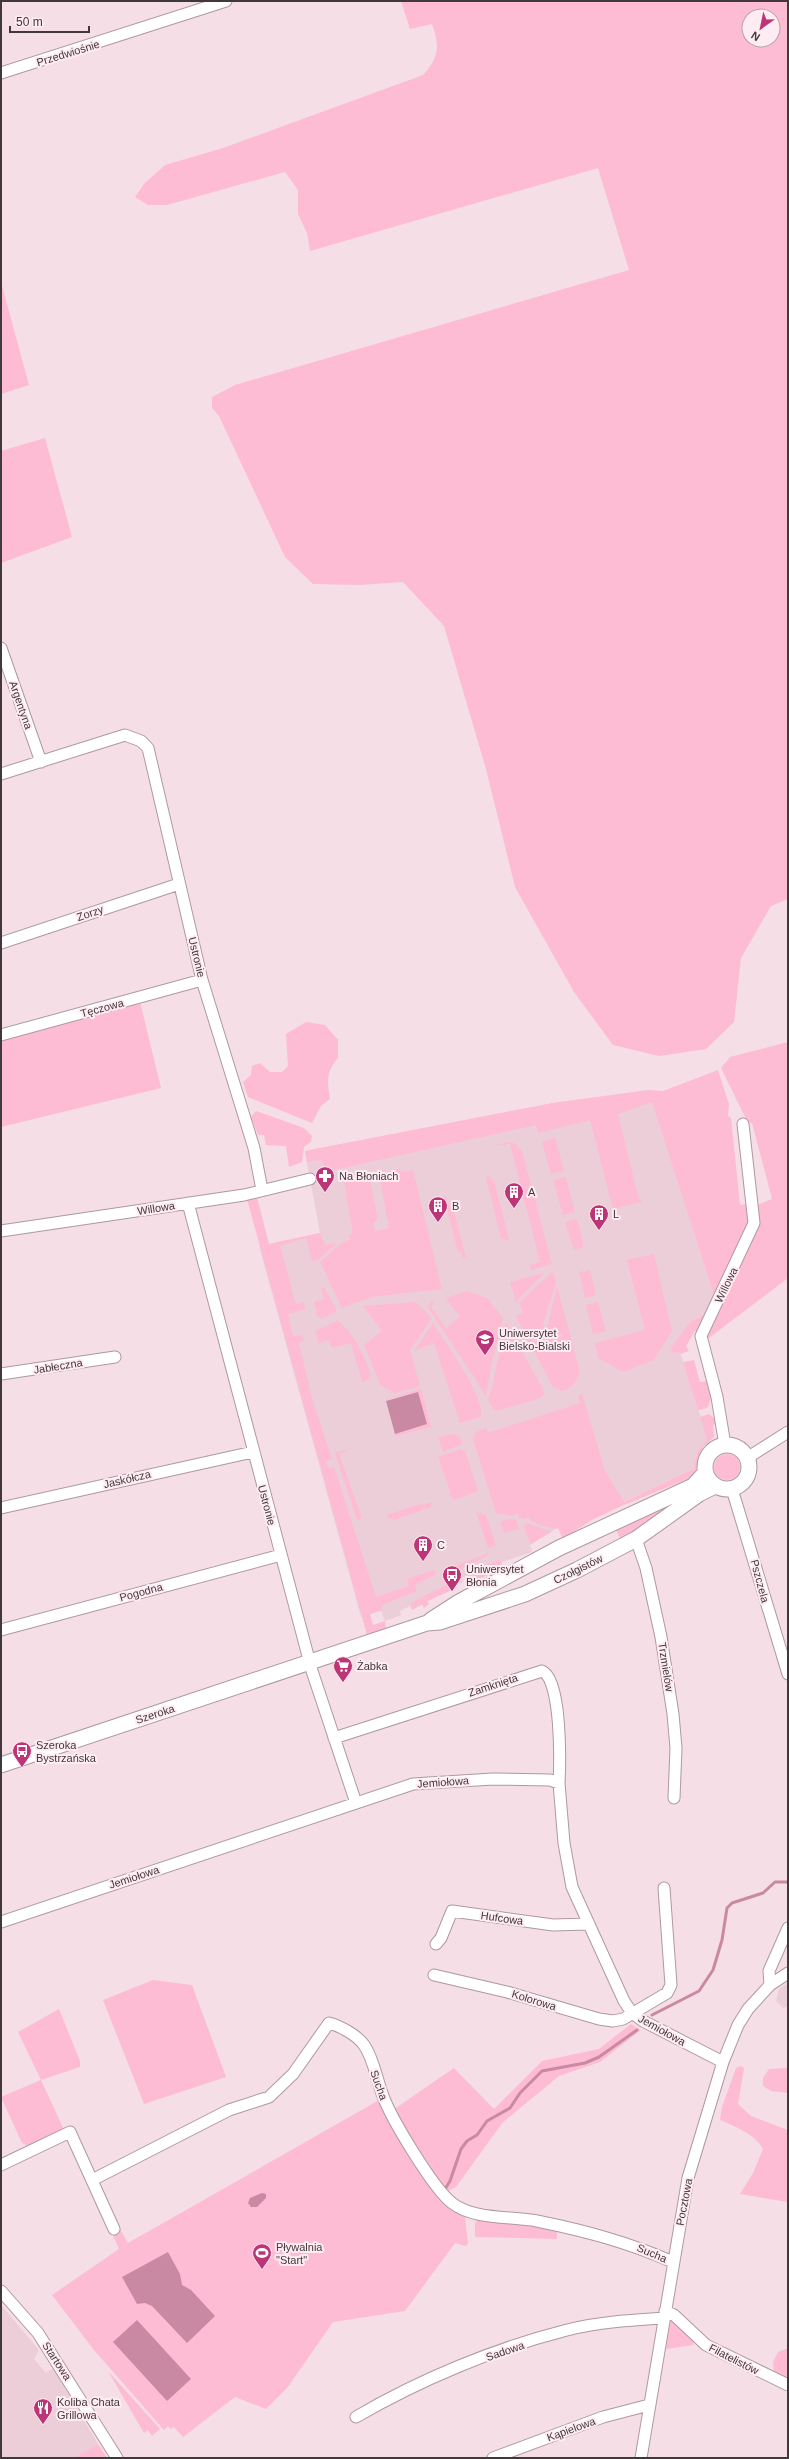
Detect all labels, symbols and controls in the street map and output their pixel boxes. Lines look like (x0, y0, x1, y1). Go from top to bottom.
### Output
scale bar (10, 8, 89, 34)
north arrow (741, 8, 781, 48)
text: 50 m (16, 15, 43, 29)
text: N (749, 29, 762, 44)
street label: Przedwiośnie (35, 38, 101, 68)
street label: Argentyna (7, 679, 35, 731)
street label: Zorzy (75, 903, 105, 923)
street label: Ustronie (186, 936, 208, 978)
street label: Tęczowa (79, 996, 126, 1019)
pharmacy icon: Na Błoniach (314, 1165, 336, 1193)
place label: Na Błoniach (339, 1170, 398, 1182)
building icon: A (503, 1181, 525, 1209)
place label: A (528, 1186, 536, 1198)
building icon: B (427, 1195, 449, 1223)
street label: Willowa (136, 1199, 177, 1217)
place label: B (452, 1200, 459, 1212)
building icon: L (588, 1203, 610, 1231)
place label: L (613, 1208, 619, 1220)
street label: Willowa (712, 1265, 740, 1305)
place label: Uniwersytet Bielsko-Bialski (499, 1327, 570, 1352)
school or university icon: Uniwersytet Bielsko-Bialski (474, 1328, 496, 1356)
street label: Jabłeczna (33, 1356, 84, 1376)
street label: Jaskółcza (102, 1468, 153, 1490)
street label: Ustronie (256, 1484, 278, 1526)
building icon: C (412, 1534, 434, 1562)
place label: C (437, 1539, 445, 1551)
street label: Czołgistów (551, 1552, 605, 1586)
street label: Pszczela (749, 1558, 772, 1605)
place label: Uniwersytet Błonia (466, 1563, 523, 1588)
bus stop icon: Uniwersytet Błonia (441, 1564, 463, 1592)
street label: Pogodna (118, 1580, 165, 1603)
street label: Trzmielów (656, 1642, 676, 1693)
supermarket icon: Żabka (332, 1655, 354, 1683)
place label: Żabka (357, 1660, 388, 1672)
street label: Zamknięta (467, 1671, 520, 1699)
street label: Szeroka (134, 1702, 177, 1726)
place label: Szeroka Bystrzańska (36, 1739, 97, 1764)
bus stop icon: Szeroka Bystrzańska (11, 1740, 33, 1768)
street label: Jemiołowa (417, 1774, 470, 1790)
street label: Jemiołowa (107, 1863, 161, 1891)
street label: Hufcowa (480, 1909, 525, 1927)
street label: Kolorowa (510, 1988, 559, 2013)
street label: Jemiołowa (636, 2012, 688, 2048)
street label: Sucha (368, 2068, 390, 2103)
street label: Pocztowa (674, 2177, 695, 2227)
place label: Pływalnia "Start" (276, 2241, 323, 2266)
street label: Sucha (635, 2241, 670, 2265)
sports icon: Pływalnia "Start" (251, 2242, 273, 2270)
street label: Sadowa (484, 2339, 527, 2363)
street label: Startowa (40, 2340, 74, 2383)
street label: Filatelistów (707, 2341, 761, 2377)
place label: Koliba Chata Grillowa (57, 2396, 121, 2421)
restaurant icon: Koliba Chata Grillowa (32, 2397, 54, 2425)
street label: Kąpielowa (545, 2414, 598, 2443)

